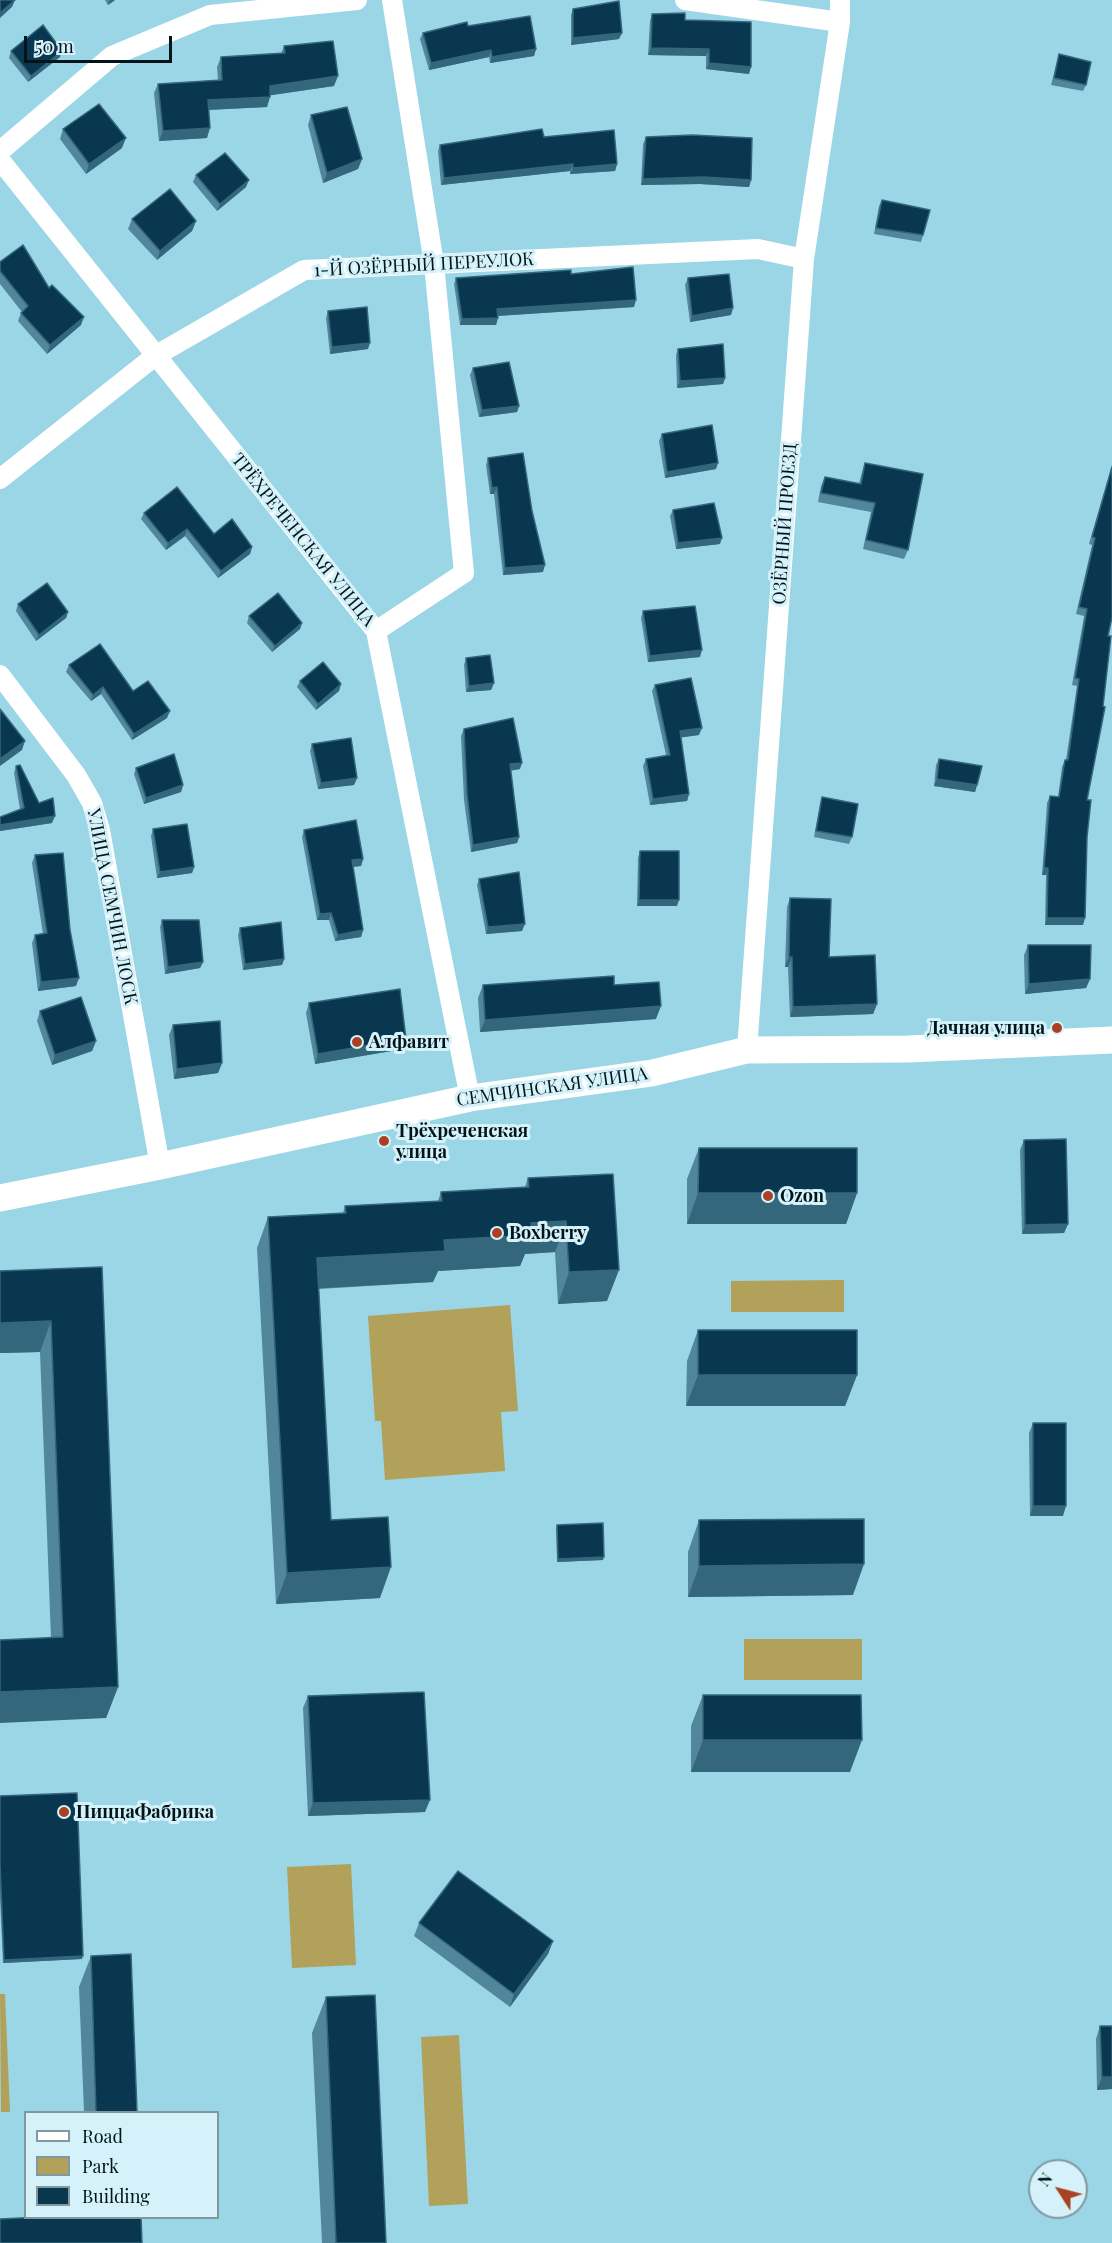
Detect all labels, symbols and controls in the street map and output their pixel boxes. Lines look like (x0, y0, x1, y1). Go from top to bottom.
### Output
scale bar (27, 24, 176, 62)
text: 50 m (35, 34, 74, 58)
street label: 1-Й ОЗЁРНЫЙ ПЕРЕУЛОК (313, 248, 535, 282)
street label: ОЗЁРНЫЙ ПРОЕЗД (769, 443, 801, 605)
street label: ТРЁХРЕЧЕНСКАЯ УЛИЦА (227, 449, 379, 631)
street label: УЛИЦА СЕМЧИН ЛОСК (82, 807, 142, 1007)
place label: Дачная улица (927, 1017, 1045, 1039)
marker: Дачная улица (1050, 1021, 1064, 1035)
place label: Алфавит (369, 1031, 449, 1053)
marker: Алфавит (350, 1035, 364, 1049)
street label: СЕМЧИНСКАЯ УЛИЦА (455, 1063, 649, 1111)
place label: Трёхреченская улица (396, 1120, 528, 1162)
marker: Трёхреченская улица (377, 1134, 391, 1148)
place label: Ozon (780, 1185, 824, 1207)
marker: Ozon (761, 1189, 775, 1203)
place label: Boxberry (509, 1222, 586, 1244)
marker: Boxberry (490, 1226, 504, 1240)
place label: ПиццаФабрика (76, 1801, 214, 1823)
marker: ПиццаФабрика (57, 1805, 71, 1819)
legend (24, 2111, 219, 2219)
text: Road (82, 2124, 123, 2148)
text: Park (82, 2154, 119, 2178)
north arrow (1028, 2159, 1088, 2219)
text: N (1033, 2168, 1057, 2190)
text: Building (82, 2184, 150, 2208)

